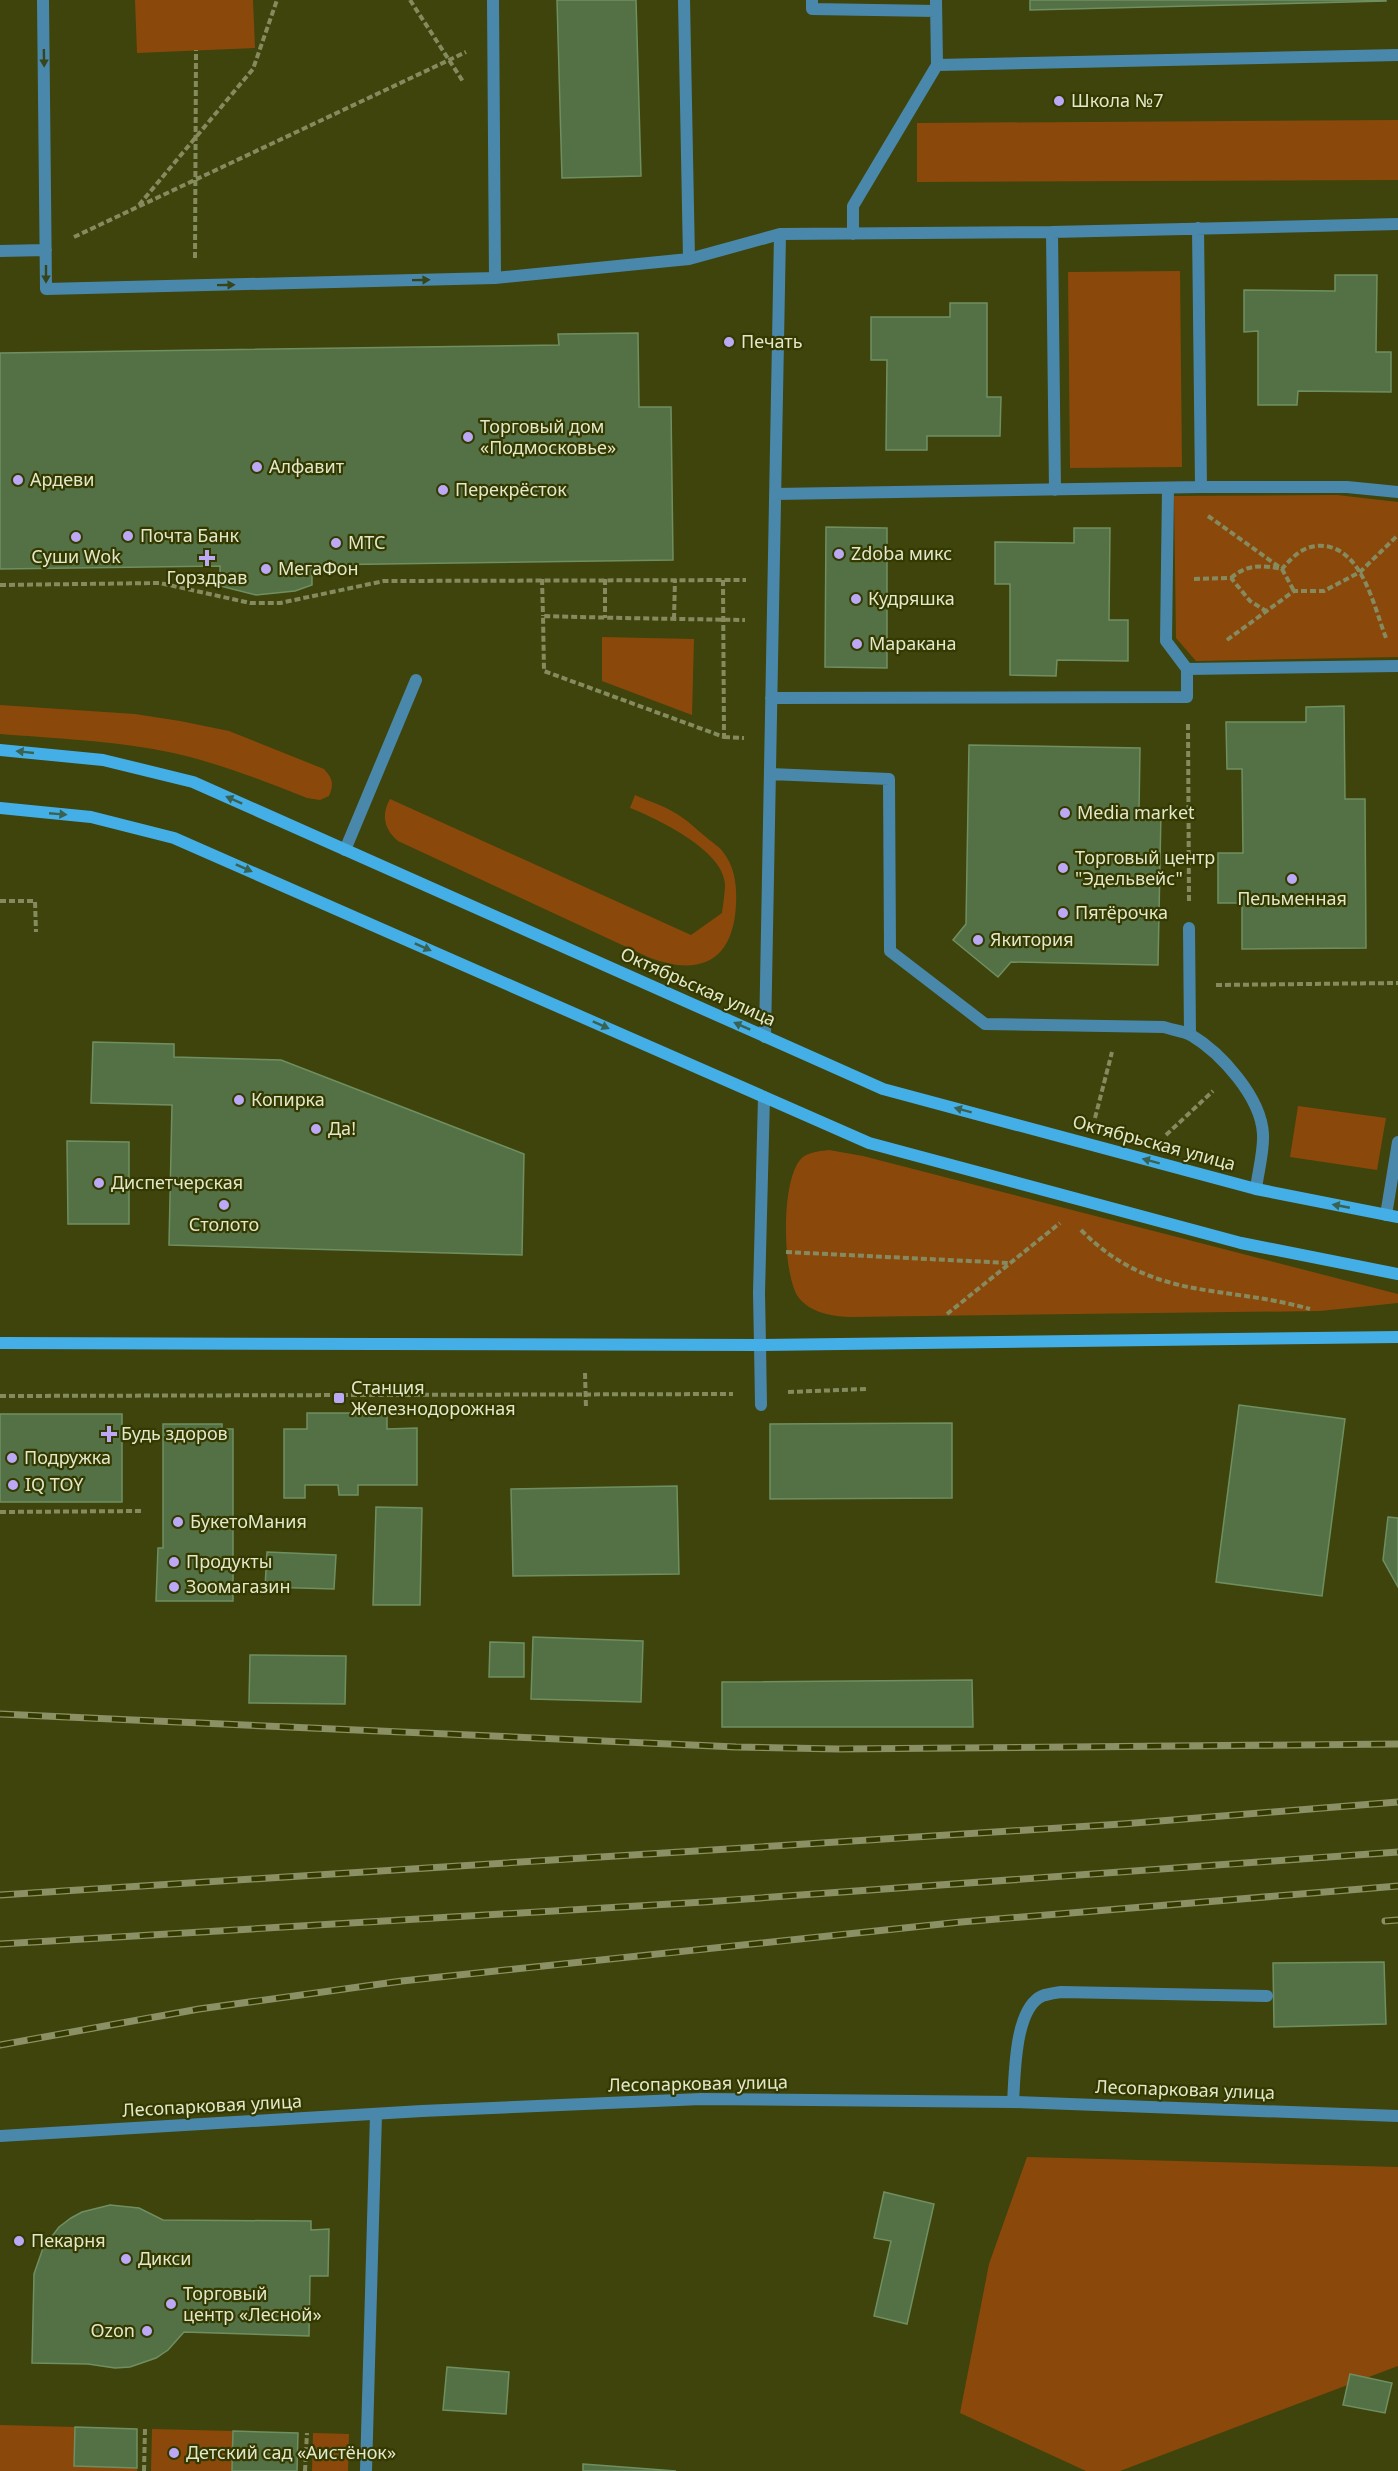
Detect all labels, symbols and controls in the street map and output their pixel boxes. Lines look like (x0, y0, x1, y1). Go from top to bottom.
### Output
one-way arrow (39, 49, 48, 68)
place label: Школа №7 (1071, 88, 1163, 112)
marker: Школа №7 (1052, 94, 1066, 108)
one-way arrow (41, 265, 51, 284)
one-way arrow (412, 275, 431, 285)
one-way arrow (217, 280, 236, 289)
place label: Печать (741, 329, 803, 353)
marker: Печать (722, 335, 736, 349)
place label: Торговый дом «Подмосковье» (480, 414, 616, 459)
marker: Торговый дом «Подмосковье» (461, 430, 475, 444)
place label: Алфавит (269, 454, 345, 478)
marker: Алфавит (250, 460, 264, 474)
place label: Ардеви (30, 467, 94, 491)
marker: Ардеви (11, 473, 25, 487)
place label: Перекрёсток (455, 477, 567, 501)
marker: Перекрёсток (436, 483, 450, 497)
place label: Почта Банк (140, 523, 239, 547)
marker: Почта Банк (121, 529, 135, 543)
marker: Суши Wok (69, 530, 83, 544)
place label: МТС (348, 530, 386, 554)
marker: МТС (329, 536, 343, 550)
place label: Zdoba микс (851, 541, 952, 565)
place label: Суши Wok (31, 544, 121, 568)
marker: Zdoba микс (832, 547, 846, 561)
marker: Горздрав (200, 551, 214, 565)
place label: МегаФон (278, 556, 359, 580)
marker: МегаФон (259, 562, 273, 576)
place label: Горздрав (167, 565, 247, 589)
place label: Кудряшка (868, 586, 955, 610)
marker: Кудряшка (849, 592, 863, 606)
place label: Маракана (869, 631, 957, 655)
marker: Маракана (850, 637, 864, 651)
one-way arrow (15, 747, 34, 757)
one-way arrow (225, 796, 242, 805)
place label: Media market (1077, 800, 1195, 824)
marker: Media market (1058, 806, 1072, 820)
one-way arrow (49, 809, 68, 819)
place label: Торговый центр "Эдельвейс" (1075, 845, 1215, 890)
marker: Торговый центр "Эдельвейс" (1056, 861, 1070, 875)
one-way arrow (235, 864, 253, 874)
marker: Пельменная (1285, 872, 1299, 886)
place label: Пельменная (1237, 886, 1347, 910)
place label: Пятёрочка (1075, 900, 1168, 924)
marker: Пятёрочка (1056, 906, 1070, 920)
place label: Якитория (990, 927, 1074, 951)
marker: Якитория (971, 933, 985, 947)
street label: Октябрьская улица (617, 941, 780, 1031)
one-way arrow (414, 942, 432, 952)
one-way arrow (592, 1021, 610, 1031)
one-way arrow (732, 1021, 750, 1031)
place label: Копирка (251, 1087, 325, 1111)
marker: Копирка (232, 1093, 246, 1107)
one-way arrow (954, 1105, 972, 1115)
street label: Октябрьская улица (1070, 1109, 1238, 1175)
place label: Да! (328, 1116, 356, 1140)
marker: Да! (309, 1122, 323, 1136)
one-way arrow (1142, 1156, 1160, 1166)
place label: Диспетчерская (111, 1170, 243, 1194)
marker: Диспетчерская (92, 1176, 106, 1190)
marker: Столото (217, 1198, 231, 1212)
one-way arrow (1331, 1201, 1350, 1210)
place label: Столото (189, 1212, 259, 1236)
place label: Станция Железнодорожная (351, 1375, 516, 1420)
marker: Станция Железнодорожная (332, 1391, 346, 1405)
place label: Будь здоров (121, 1421, 228, 1445)
marker: Будь здоров (102, 1427, 116, 1441)
place label: Подружка (24, 1445, 111, 1469)
marker: Подружка (5, 1451, 19, 1465)
place label: IQ TOY (25, 1472, 84, 1496)
marker: IQ TOY (6, 1478, 20, 1492)
place label: БукетоМания (190, 1509, 307, 1533)
marker: БукетоМания (171, 1515, 185, 1529)
place label: Продукты (186, 1549, 272, 1573)
marker: Продукты (167, 1555, 181, 1569)
place label: Зоомагазин (186, 1574, 291, 1598)
marker: Зоомагазин (167, 1580, 181, 1594)
street label: Лесопарковая улица (608, 2069, 788, 2097)
street label: Лесопарковая улица (1095, 2074, 1275, 2104)
street label: Лесопарковая улица (122, 2088, 302, 2122)
place label: Пекарня (31, 2228, 106, 2252)
marker: Пекарня (12, 2234, 26, 2248)
place label: Дикси (138, 2246, 192, 2270)
marker: Дикси (119, 2252, 133, 2266)
place label: Торговый центр «Лесной» (183, 2281, 322, 2326)
marker: Торговый центр «Лесной» (164, 2297, 178, 2311)
place label: Ozon (90, 2318, 135, 2342)
marker: Ozon (140, 2324, 154, 2338)
place label: Детский сад «Аистёнок» (186, 2440, 396, 2464)
marker: Детский сад «Аистёнок» (167, 2446, 181, 2460)

